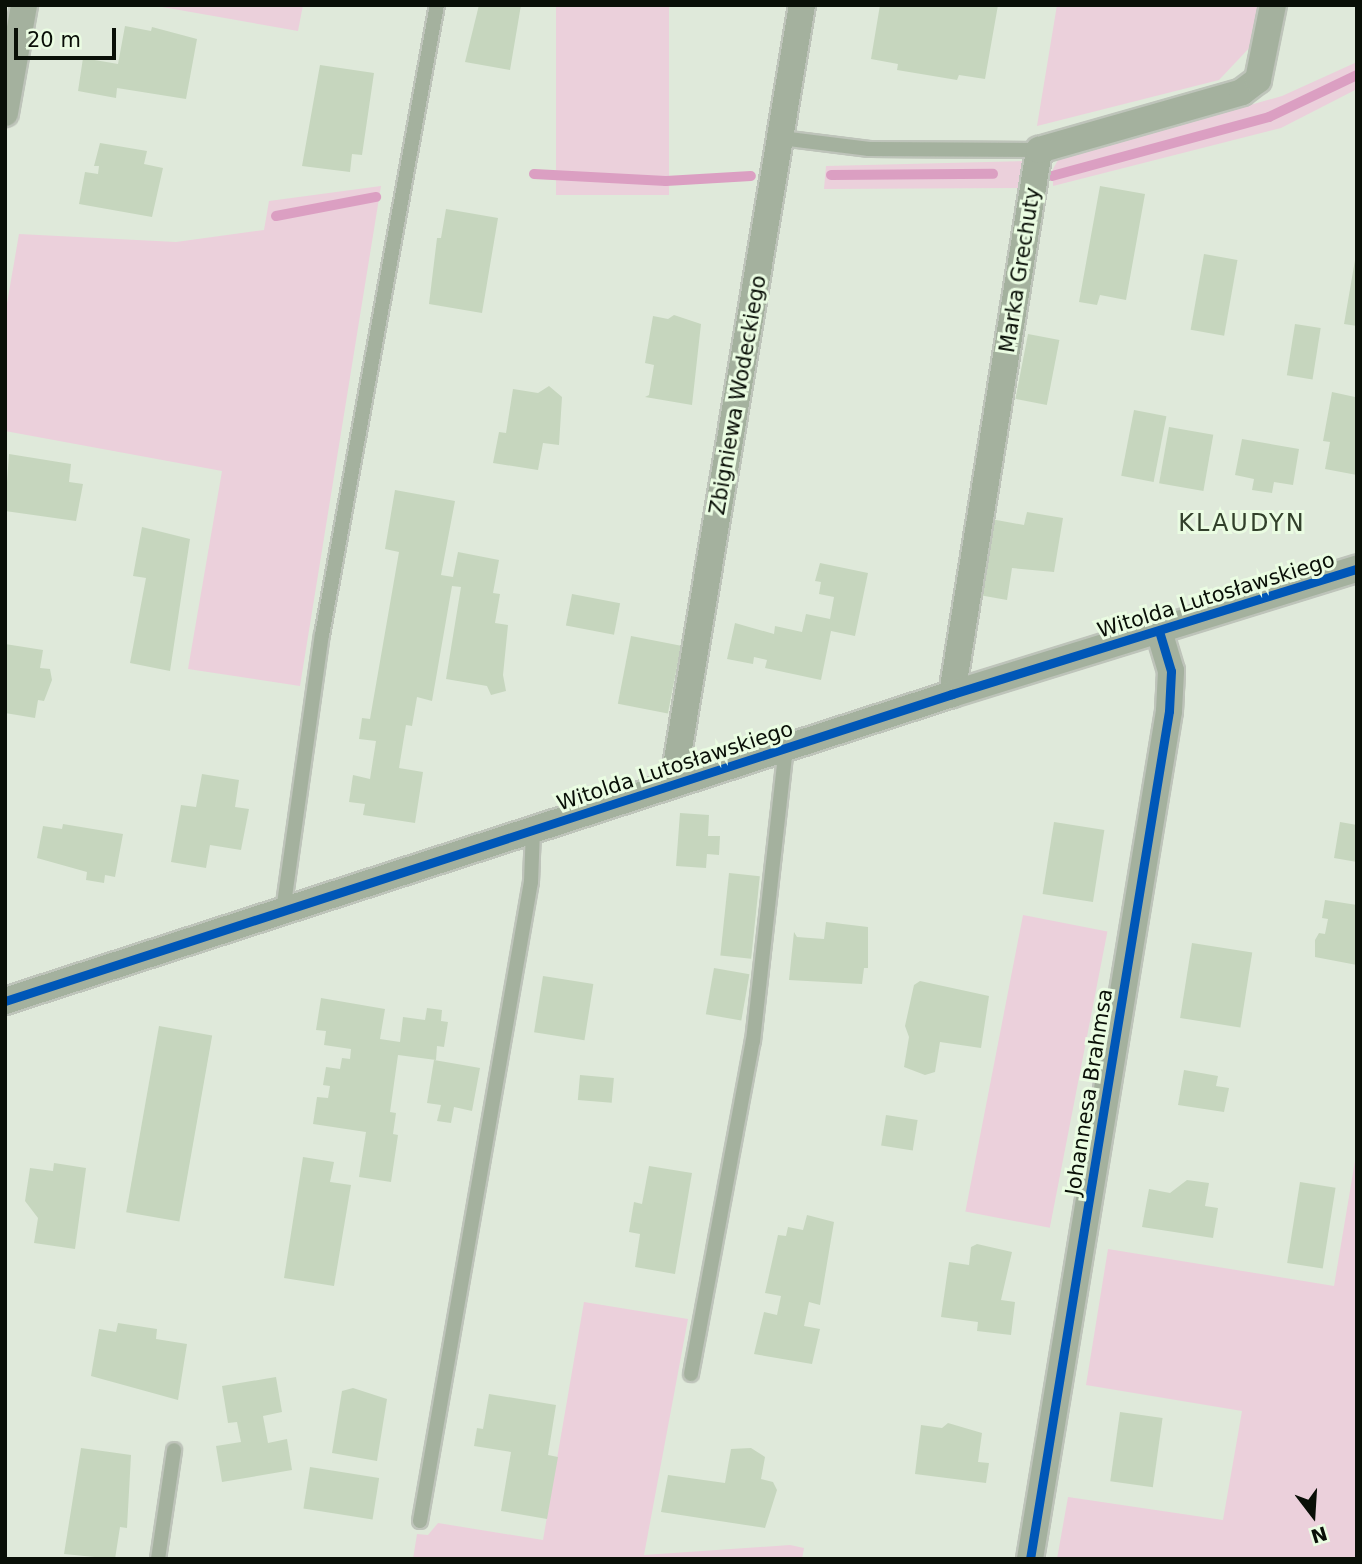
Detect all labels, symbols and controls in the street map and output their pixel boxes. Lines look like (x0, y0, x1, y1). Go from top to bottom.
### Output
scale bar (18, 14, 119, 58)
text: 20 m (27, 28, 81, 52)
street label: Marka Grechuty (994, 185, 1046, 355)
street label: Zbigniewa Wodeckiego (704, 273, 772, 517)
district label: KLAUDYN (1179, 510, 1305, 538)
street label: Witolda Lutosławskiego (1094, 547, 1338, 643)
street label: Witolda Lutosławskiego (554, 716, 796, 816)
street label: Johannesa Brahmsa (1060, 987, 1118, 1197)
north arrow (1278, 1480, 1348, 1550)
text: N (1308, 1522, 1330, 1548)

